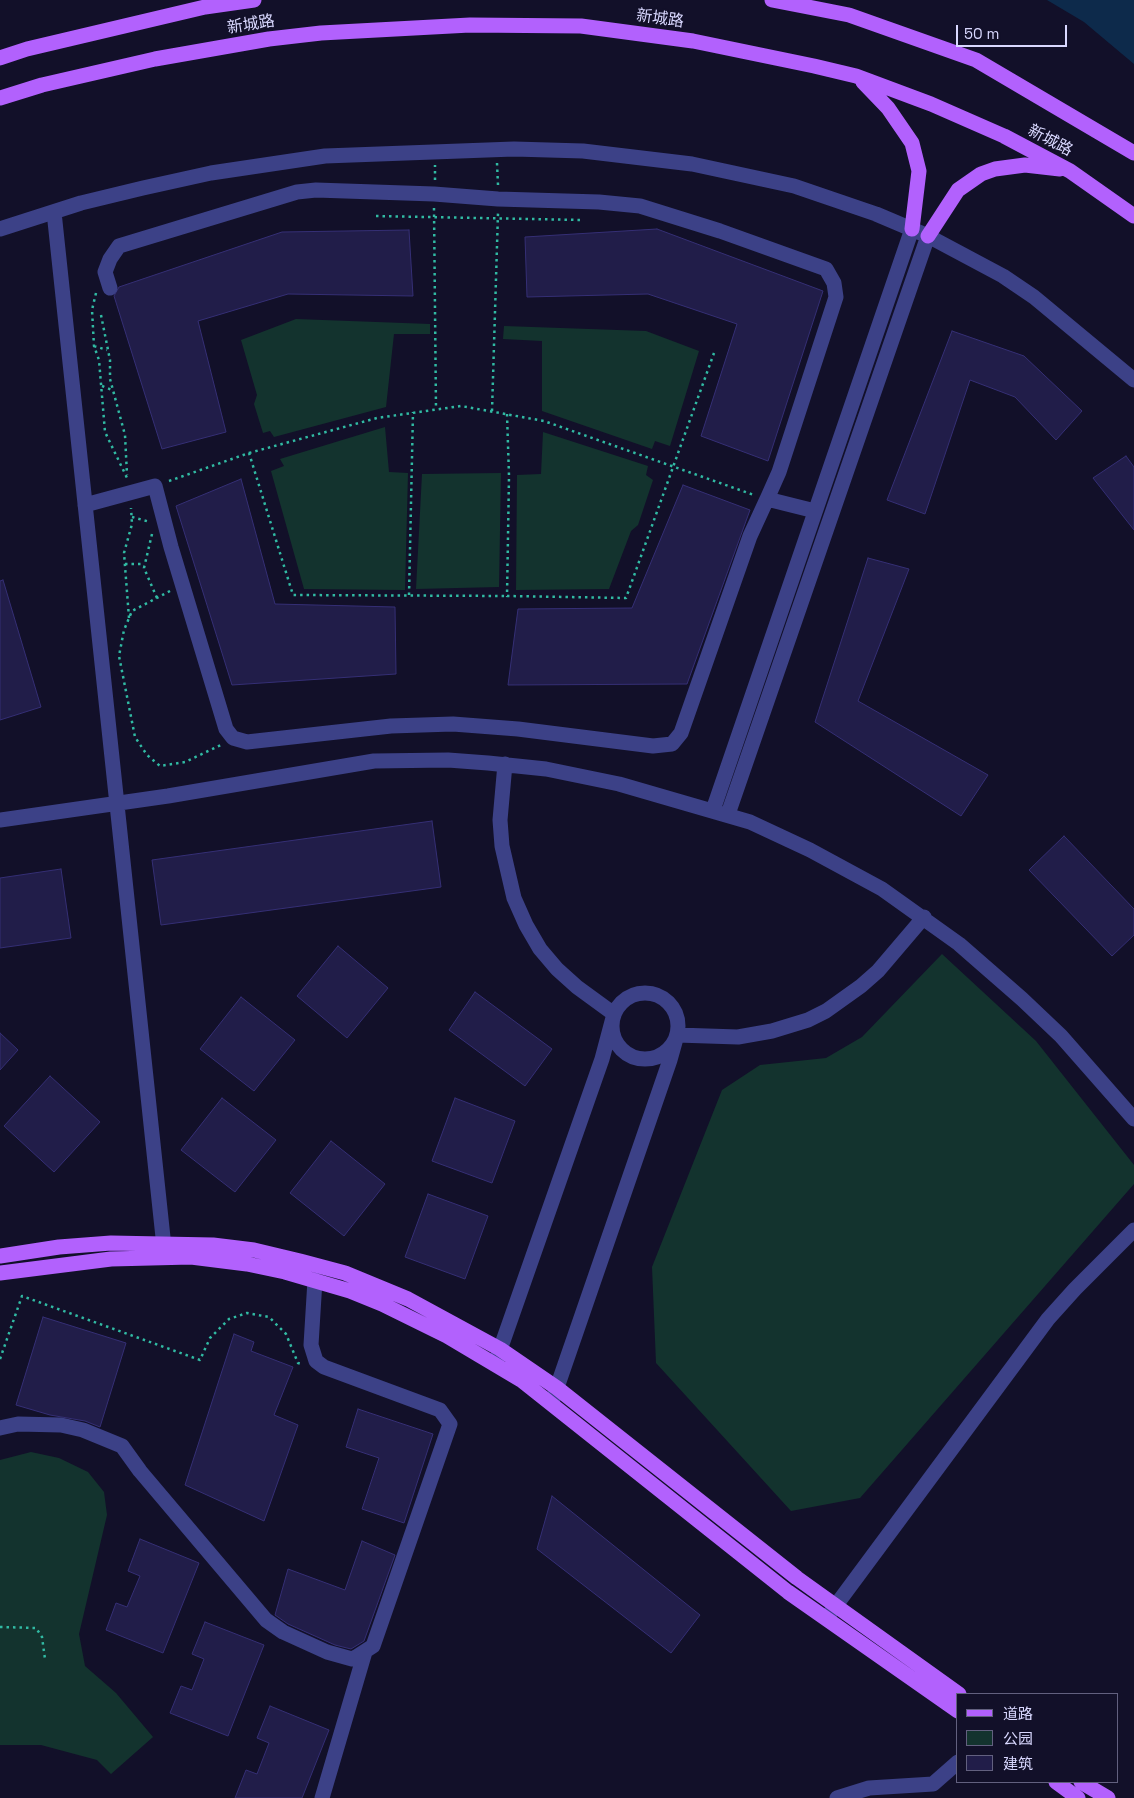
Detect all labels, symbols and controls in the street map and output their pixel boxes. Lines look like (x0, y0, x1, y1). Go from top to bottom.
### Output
street label: 新城路 (635, 6, 685, 32)
street label: 新城路 (226, 12, 276, 38)
scale bar (959, 15, 1070, 47)
text: 50 m (964, 24, 999, 43)
street label: 新城路 (1024, 121, 1076, 161)
legend (956, 1693, 1119, 1783)
text: 道路 (1003, 1704, 1033, 1723)
text: 公园 (1003, 1729, 1033, 1748)
text: 建筑 (1003, 1754, 1033, 1773)

